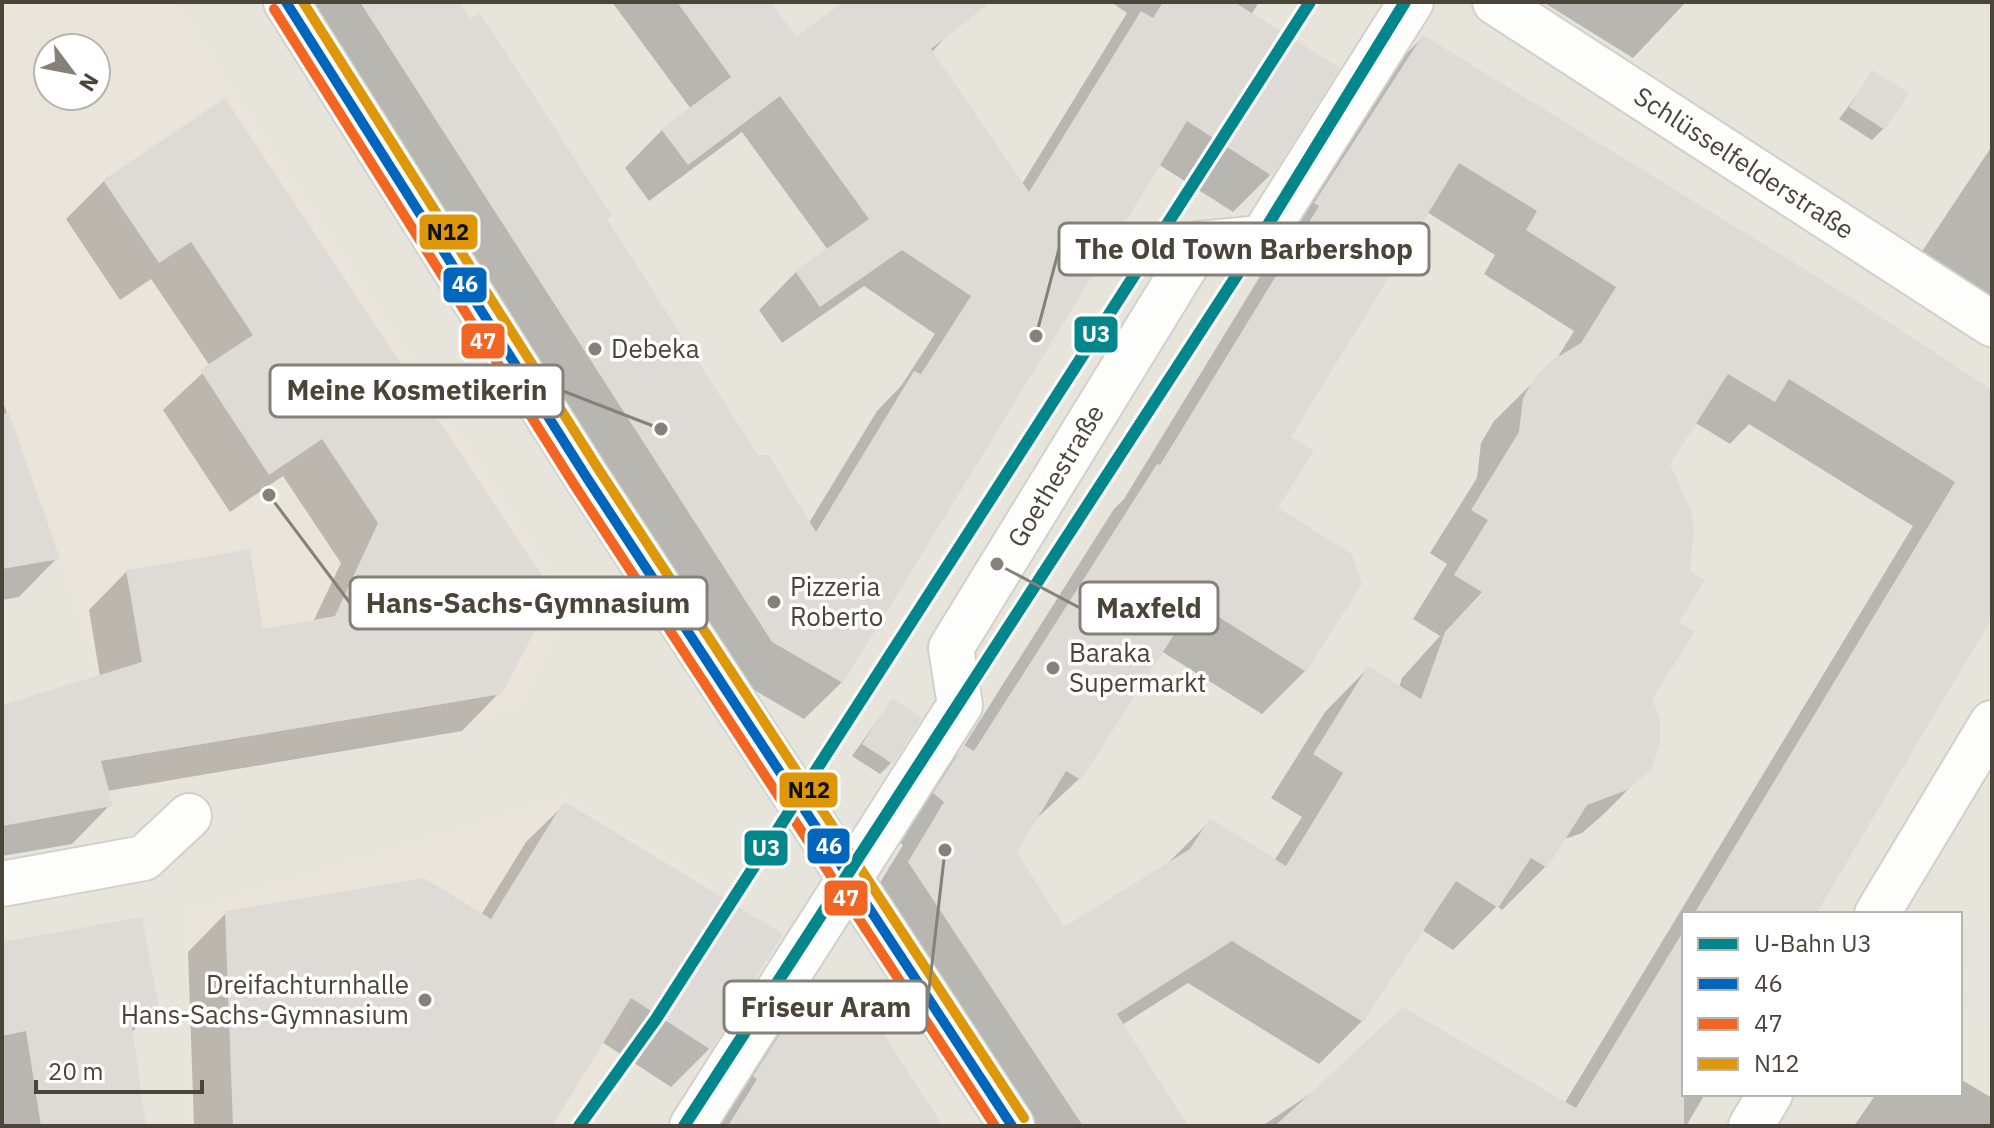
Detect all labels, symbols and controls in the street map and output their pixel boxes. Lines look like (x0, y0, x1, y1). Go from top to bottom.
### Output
north arrow (32, 32, 112, 112)
text: N (73, 68, 106, 97)
street label: Schlüsselfelderstraße (1628, 78, 1861, 246)
line badge: N12 (418, 213, 479, 251)
text: N12 (427, 217, 469, 246)
callout: The Old Town Barbershop (1059, 223, 1429, 275)
text: The Old Town Barbershop (1075, 230, 1413, 267)
line badge: 46 (442, 266, 488, 304)
text: 46 (452, 269, 478, 298)
line badge: U3 (1073, 315, 1119, 354)
text: U3 (1082, 319, 1110, 348)
line badge: 47 (460, 322, 506, 360)
text: 47 (470, 326, 496, 355)
place label: Debeka (611, 331, 700, 365)
marker: Debeka (586, 340, 604, 358)
callout: Meine Kosmetikerin (270, 365, 563, 417)
text: Meine Kosmetikerin (286, 371, 548, 408)
street label: Goethestraße (999, 398, 1111, 553)
place label: Pizzeria Roberto (790, 569, 883, 633)
callout: Hans-Sachs-Gymnasium (350, 577, 707, 629)
callout: Maxfeld (1080, 582, 1218, 634)
text: Hans-Sachs-Gymnasium (366, 584, 690, 621)
text: Maxfeld (1096, 589, 1202, 626)
marker: Pizzeria Roberto (765, 593, 783, 611)
place label: Baraka Supermarkt (1069, 635, 1206, 699)
marker: Baraka Supermarkt (1044, 659, 1062, 677)
line badge: N12 (778, 771, 839, 809)
text: N12 (788, 775, 830, 804)
line badge: 46 (806, 827, 851, 865)
line badge: U3 (743, 829, 789, 867)
text: 46 (816, 831, 842, 860)
text: U3 (752, 833, 780, 862)
line badge: 47 (823, 879, 869, 917)
text: 47 (833, 883, 859, 912)
legend (1682, 912, 1962, 1096)
text: U-Bahn U3 (1754, 927, 1872, 959)
place label: Dreifachturnhalle Hans-Sachs-Gymnasium (121, 967, 409, 1031)
text: 46 (1754, 967, 1783, 999)
callout: Friseur Aram (724, 981, 927, 1033)
text: Friseur Aram (741, 988, 911, 1025)
marker: Dreifachturnhalle Hans-Sachs-Gymnasium (416, 991, 434, 1009)
text: 47 (1754, 1007, 1783, 1039)
scale bar (36, 1044, 202, 1094)
text: N12 (1754, 1047, 1800, 1079)
text: 20 m (48, 1055, 103, 1087)

